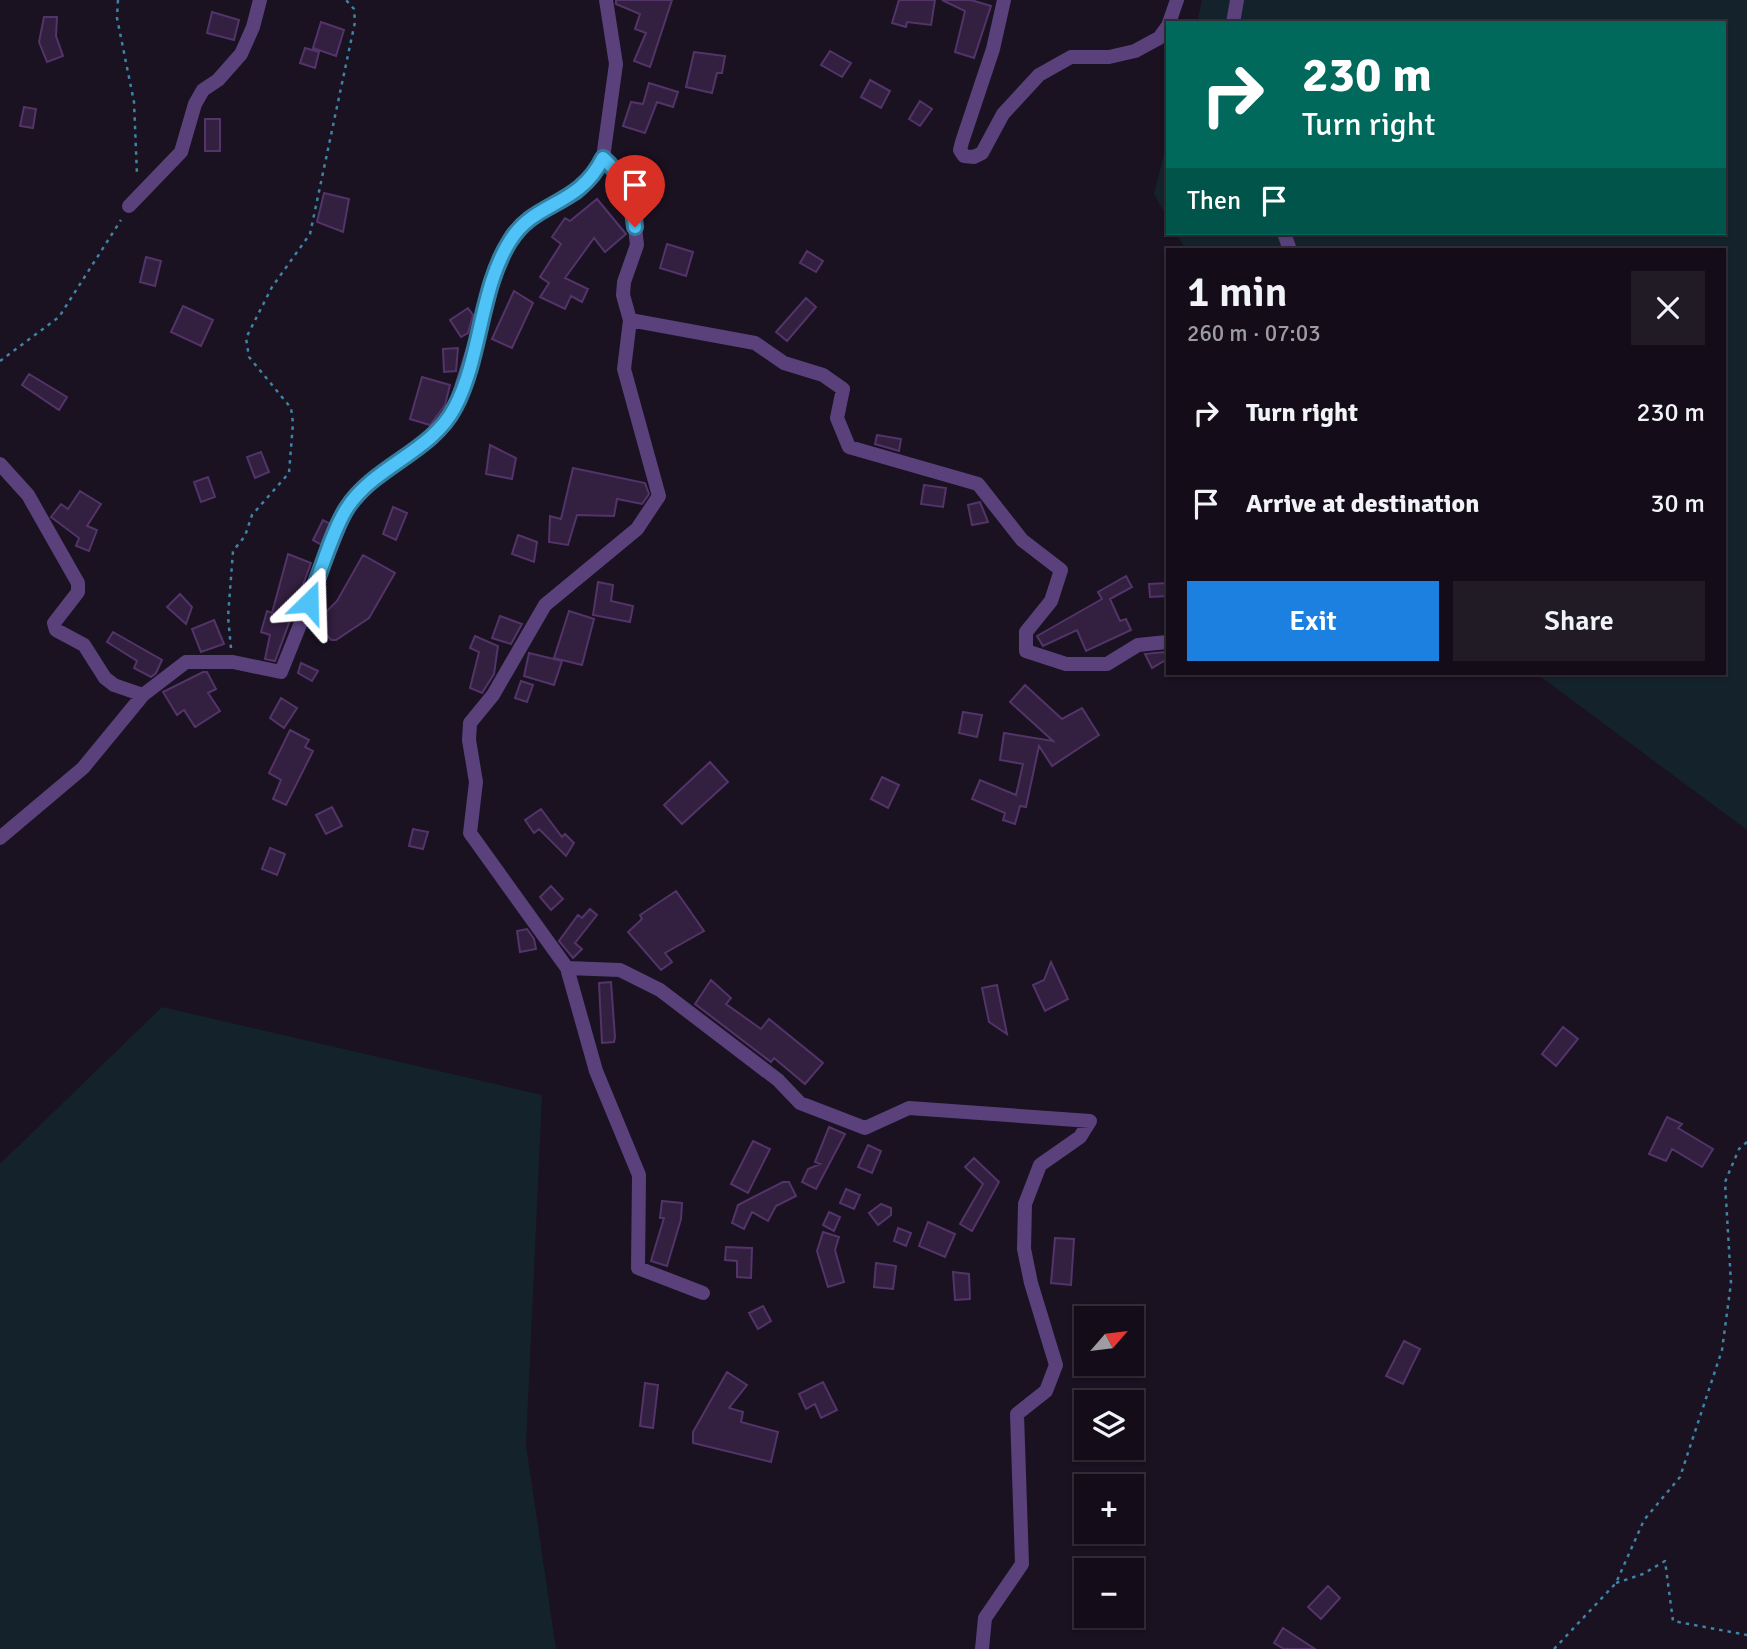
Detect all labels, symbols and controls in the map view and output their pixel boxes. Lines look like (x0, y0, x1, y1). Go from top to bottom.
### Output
text: 230 m (1302, 45, 1432, 105)
icon: right (1187, 49, 1278, 140)
text: Turn right (1302, 105, 1435, 144)
pin (605, 155, 665, 227)
icon: arrive (616, 166, 654, 204)
icon: arrive (1255, 182, 1293, 220)
text: Then (1187, 185, 1241, 217)
text: 1 min (1187, 267, 1288, 318)
button: close (1631, 271, 1705, 345)
text: 260 m · 07:03 (1187, 319, 1321, 348)
icon: right (1187, 394, 1225, 432)
text: Turn right (1246, 397, 1358, 429)
text: 230 m (1636, 397, 1705, 429)
icon: arrive (1187, 485, 1225, 523)
text: Arrive at destination (1246, 488, 1479, 520)
text: 30 m (1650, 488, 1705, 520)
position arrow (272, 565, 346, 639)
button: Exit (1187, 581, 1439, 661)
button: Share (1453, 581, 1705, 661)
north arrow (1074, 1306, 1144, 1376)
map controls (1074, 1306, 1144, 1628)
button: layers (1074, 1390, 1144, 1460)
button: + (1074, 1474, 1144, 1544)
button: − (1074, 1558, 1144, 1628)

